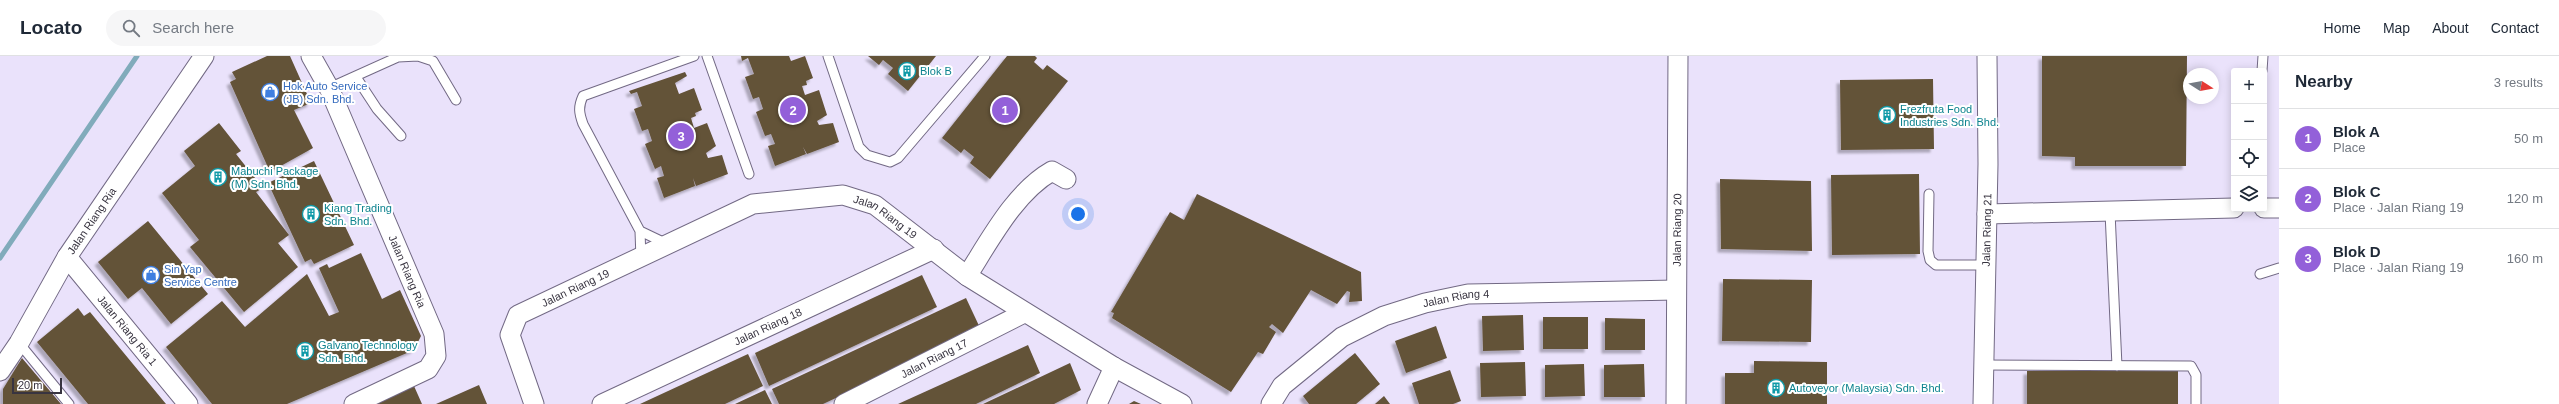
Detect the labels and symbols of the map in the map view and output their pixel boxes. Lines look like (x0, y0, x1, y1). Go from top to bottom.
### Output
building icon: Blok B (897, 61, 917, 81)
place label: Blok B (920, 65, 952, 77)
north arrow (2183, 68, 2219, 104)
place label: Hok Auto Service (JB) Sdn. Bhd. (283, 80, 367, 105)
shop icon: Hok Auto Service (JB) Sdn. Bhd. (260, 82, 280, 102)
pin: 2 (780, 95, 806, 125)
pin: 1 (992, 95, 1018, 125)
place label: Frezfruta Food Industries Sdn. Bhd. (1900, 103, 1999, 128)
building icon: Frezfruta Food Industries Sdn. Bhd. (1877, 105, 1897, 125)
pin: 3 (668, 121, 694, 151)
place label: Mabuchi Package (M) Sdn. Bhd. (231, 165, 318, 190)
building icon: Mabuchi Package (M) Sdn. Bhd. (208, 167, 228, 187)
street label: Jalan Riang Ria (65, 185, 119, 256)
street label: Jalan Riang 19 (852, 193, 919, 241)
street label: Jalan Riang 20 (1671, 193, 1683, 267)
street label: Jalan Riang 21 (1980, 193, 1993, 267)
place label: Kiang Trading Sdn. Bhd. (324, 202, 392, 227)
building icon: Kiang Trading Sdn. Bhd. (301, 204, 321, 224)
your location (1068, 204, 1088, 224)
street label: Jalan Riang Ria (386, 233, 428, 310)
place label: Sin Yap Service Centre (164, 263, 237, 288)
shop icon: Sin Yap Service Centre (141, 265, 161, 285)
street label: Jalan Riang 19 (540, 267, 611, 309)
street label: Jalan Riang 4 (1422, 288, 1489, 309)
street label: Jalan Riang Ria 1 (95, 293, 160, 368)
street label: Jalan Riang 18 (732, 306, 804, 348)
street label: Jalan Riang 17 (899, 336, 970, 380)
place label: Galvano Technology Sdn. Bhd. (318, 339, 418, 364)
building icon: Galvano Technology Sdn. Bhd. (295, 341, 315, 361)
scale bar (12, 376, 62, 395)
building icon: Autoveyor (Malaysia) Sdn. Bhd. (1766, 378, 1786, 398)
place label: Autoveyor (Malaysia) Sdn. Bhd. (1789, 382, 1944, 394)

